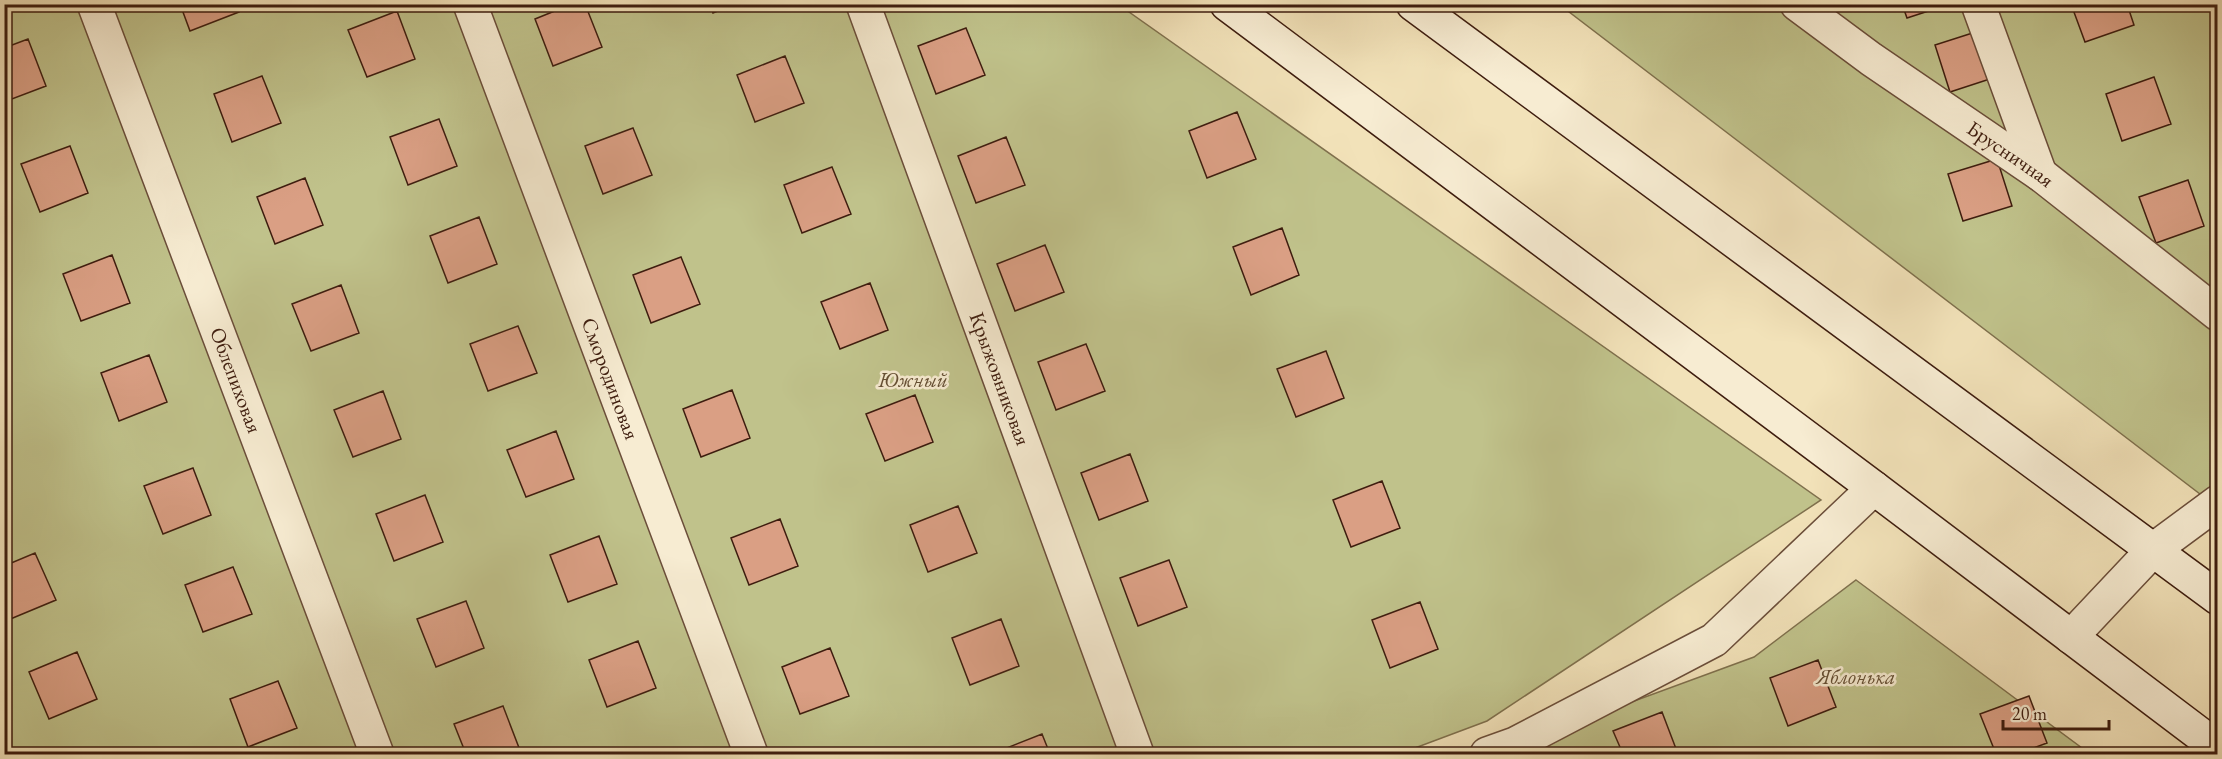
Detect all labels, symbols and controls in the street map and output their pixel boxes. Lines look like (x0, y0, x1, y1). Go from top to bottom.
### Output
street label: Брусничная (1962, 114, 2060, 193)
street label: Крыжовниковая (964, 308, 1037, 449)
street label: Смородиновая (576, 314, 646, 443)
street label: Облепиховая (204, 323, 269, 437)
park label: Южный (877, 366, 948, 393)
park label: Яблонька (1815, 663, 1895, 690)
scale bar (2003, 693, 2110, 731)
text: 20 m (2012, 702, 2047, 725)

